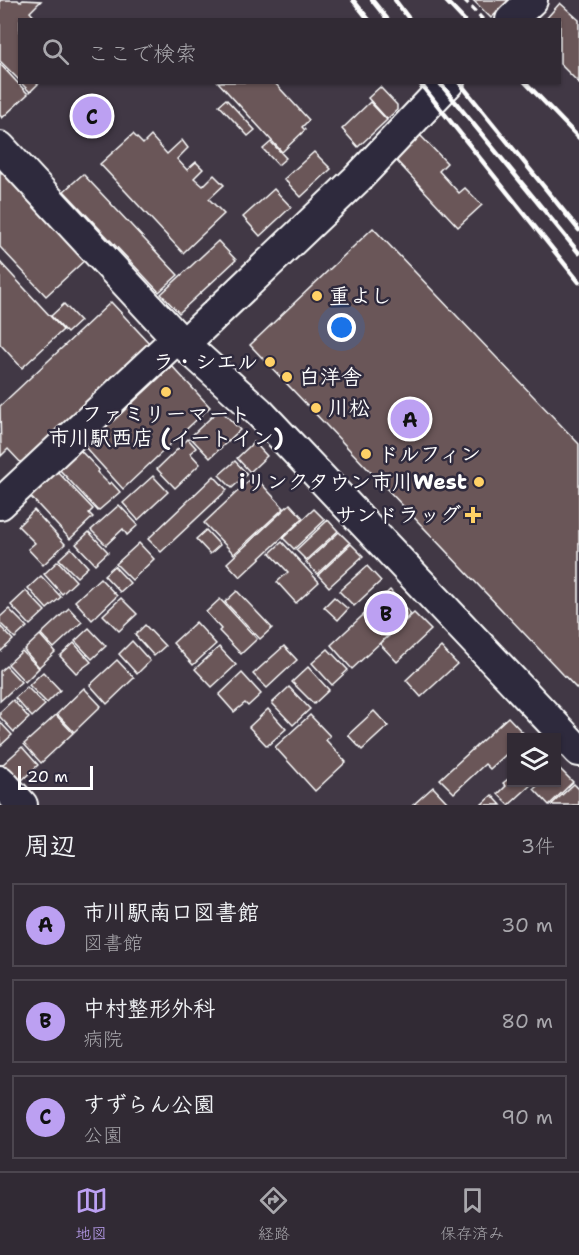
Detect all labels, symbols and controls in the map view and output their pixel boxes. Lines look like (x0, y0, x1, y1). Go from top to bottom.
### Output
search box (18, 18, 561, 84)
icon: search (39, 35, 72, 68)
text: ここで検索 (87, 39, 197, 68)
pin: C (72, 94, 112, 138)
place label: 重よし (329, 282, 392, 310)
marker: 重よし (310, 289, 324, 303)
your location (327, 313, 356, 342)
place label: ラ・シエル (153, 348, 258, 376)
marker: ラ・シエル (263, 355, 277, 369)
place label: 白洋舎 (299, 363, 362, 391)
marker: 白洋舎 (280, 370, 294, 384)
marker: ファミリーマート 市川駅西店 (イートイン) (159, 385, 173, 399)
place label: 川松 (328, 394, 370, 422)
pin: A (390, 396, 430, 442)
place label: ファミリーマート 市川駅西店 (イートイン) (48, 400, 284, 452)
marker: 川松 (309, 401, 323, 415)
place label: ドルフィン (378, 440, 481, 468)
marker: ドルフィン (359, 447, 373, 461)
place label: iリンクタウン市川West (239, 468, 467, 496)
marker: iリンクタウン市川West (472, 475, 486, 489)
place label: サンドラッグ (335, 501, 461, 529)
marker: サンドラッグ (466, 508, 480, 522)
pin: B (366, 590, 406, 636)
map controls (507, 733, 561, 787)
button: layers (507, 733, 561, 787)
scale bar (18, 763, 93, 790)
text: 20 m (27, 766, 68, 787)
text: 周辺 (24, 828, 76, 863)
text: 3件 (521, 833, 555, 859)
text: 市川駅南口図書館 (83, 898, 259, 927)
text: A (38, 912, 53, 938)
text: 30 m (501, 912, 553, 938)
text: 図書館 (83, 930, 143, 956)
text: 中村整形外科 (83, 994, 215, 1023)
text: B (39, 1008, 52, 1034)
text: 80 m (501, 1008, 553, 1034)
text: 病院 (83, 1026, 123, 1052)
text: すずらん公園 (83, 1090, 215, 1119)
text: C (39, 1104, 52, 1130)
text: 90 m (501, 1104, 553, 1130)
text: 公園 (83, 1122, 123, 1148)
tab: 地図 (75, 1184, 108, 1244)
tab: 経路 (257, 1184, 290, 1244)
tab: 保存済み (440, 1184, 504, 1244)

